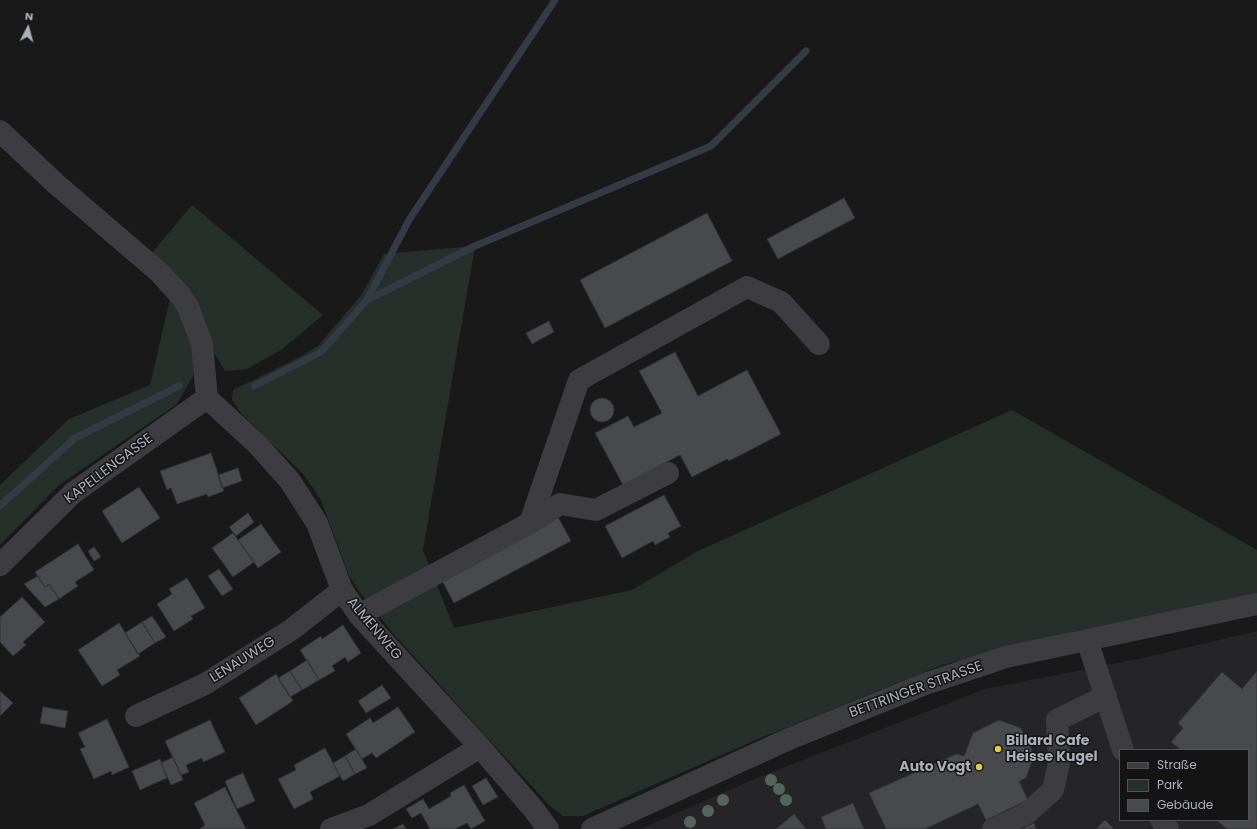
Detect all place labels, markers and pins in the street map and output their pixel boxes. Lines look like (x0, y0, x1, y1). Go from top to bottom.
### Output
place label: Billard Cafe Heisse Kugel (1006, 733, 1098, 766)
marker: Billard Cafe Heisse Kugel (993, 744, 1003, 754)
place label: Auto Vogt (899, 759, 971, 775)
marker: Auto Vogt (974, 762, 984, 772)

